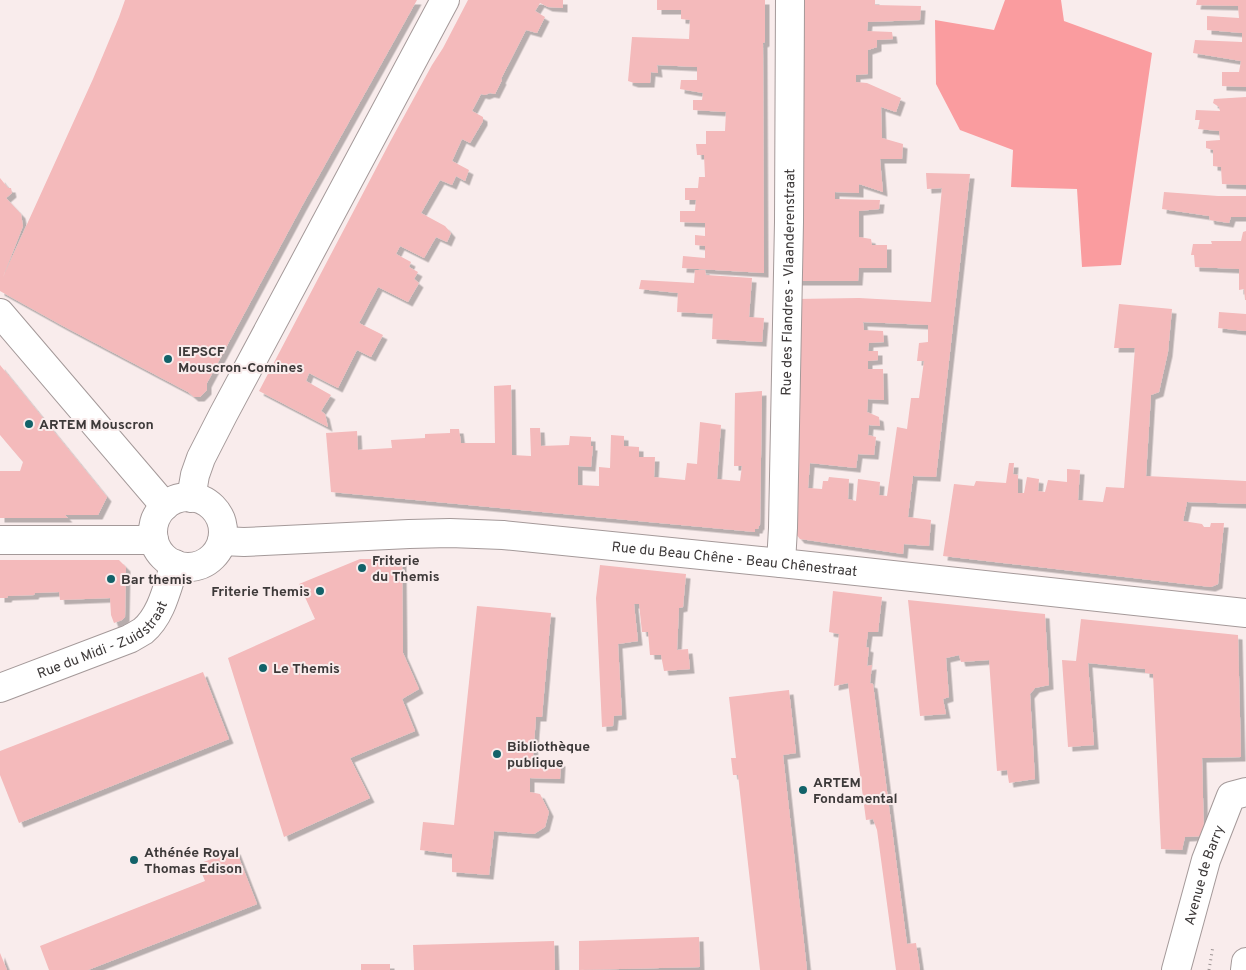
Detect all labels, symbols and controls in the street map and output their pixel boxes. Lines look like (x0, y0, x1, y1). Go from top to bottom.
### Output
street label: Rue des Flandres - Vlaanderenstraat (779, 169, 799, 396)
place label: IEPSCF Mouscron-Comines (178, 344, 303, 377)
marker: IEPSCF Mouscron-Comines (162, 353, 174, 365)
place label: ARTEM Mouscron (39, 417, 154, 434)
marker: ARTEM Mouscron (23, 418, 35, 430)
street label: Rue du Beau Chêne - Beau Chênestraat (611, 539, 858, 581)
place label: Friterie du Themis (372, 553, 440, 586)
marker: Friterie du Themis (356, 562, 368, 574)
place label: Bar themis (121, 572, 193, 589)
marker: Bar themis (105, 573, 117, 585)
place label: Friterie Themis (211, 584, 310, 601)
marker: Friterie Themis (314, 585, 326, 597)
street label: Rue du Midi - Zuidstraat (35, 599, 172, 683)
place label: Le Themis (273, 661, 340, 678)
marker: Le Themis (257, 662, 269, 674)
place label: Bibliothèque publique (507, 739, 590, 772)
marker: Bibliothèque publique (491, 748, 503, 760)
place label: ARTEM Fondamental (813, 775, 898, 808)
marker: ARTEM Fondamental (797, 784, 809, 796)
street label: Avenue de Barry (1182, 823, 1229, 927)
place label: Athénée Royal Thomas Edison (144, 845, 242, 878)
marker: Athénée Royal Thomas Edison (128, 854, 140, 866)

